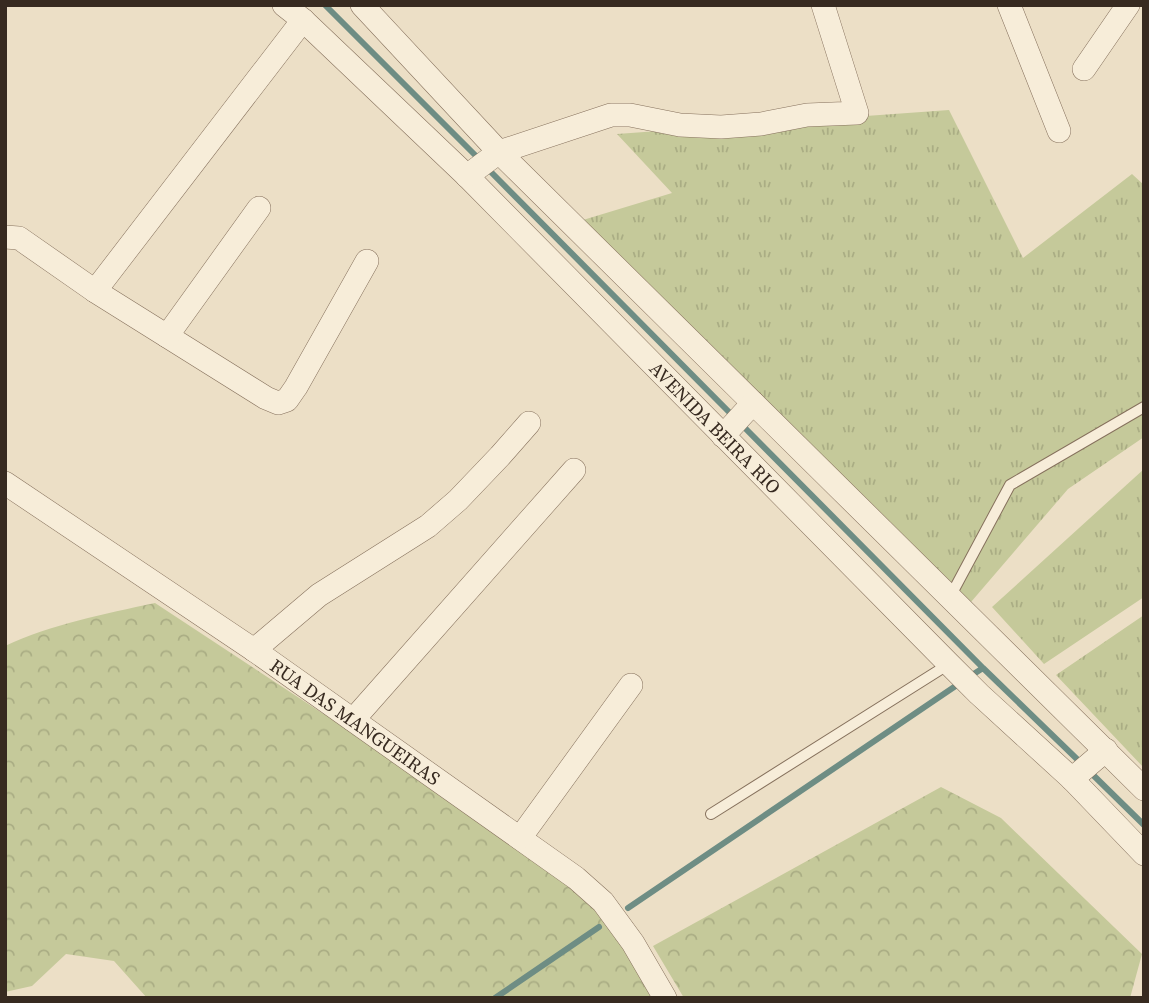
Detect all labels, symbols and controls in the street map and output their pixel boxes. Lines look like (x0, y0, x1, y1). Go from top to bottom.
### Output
street label: AVENIDA BEIRA RIO (644, 355, 787, 500)
street label: RUA DAS MANGUEIRAS (265, 652, 446, 791)

